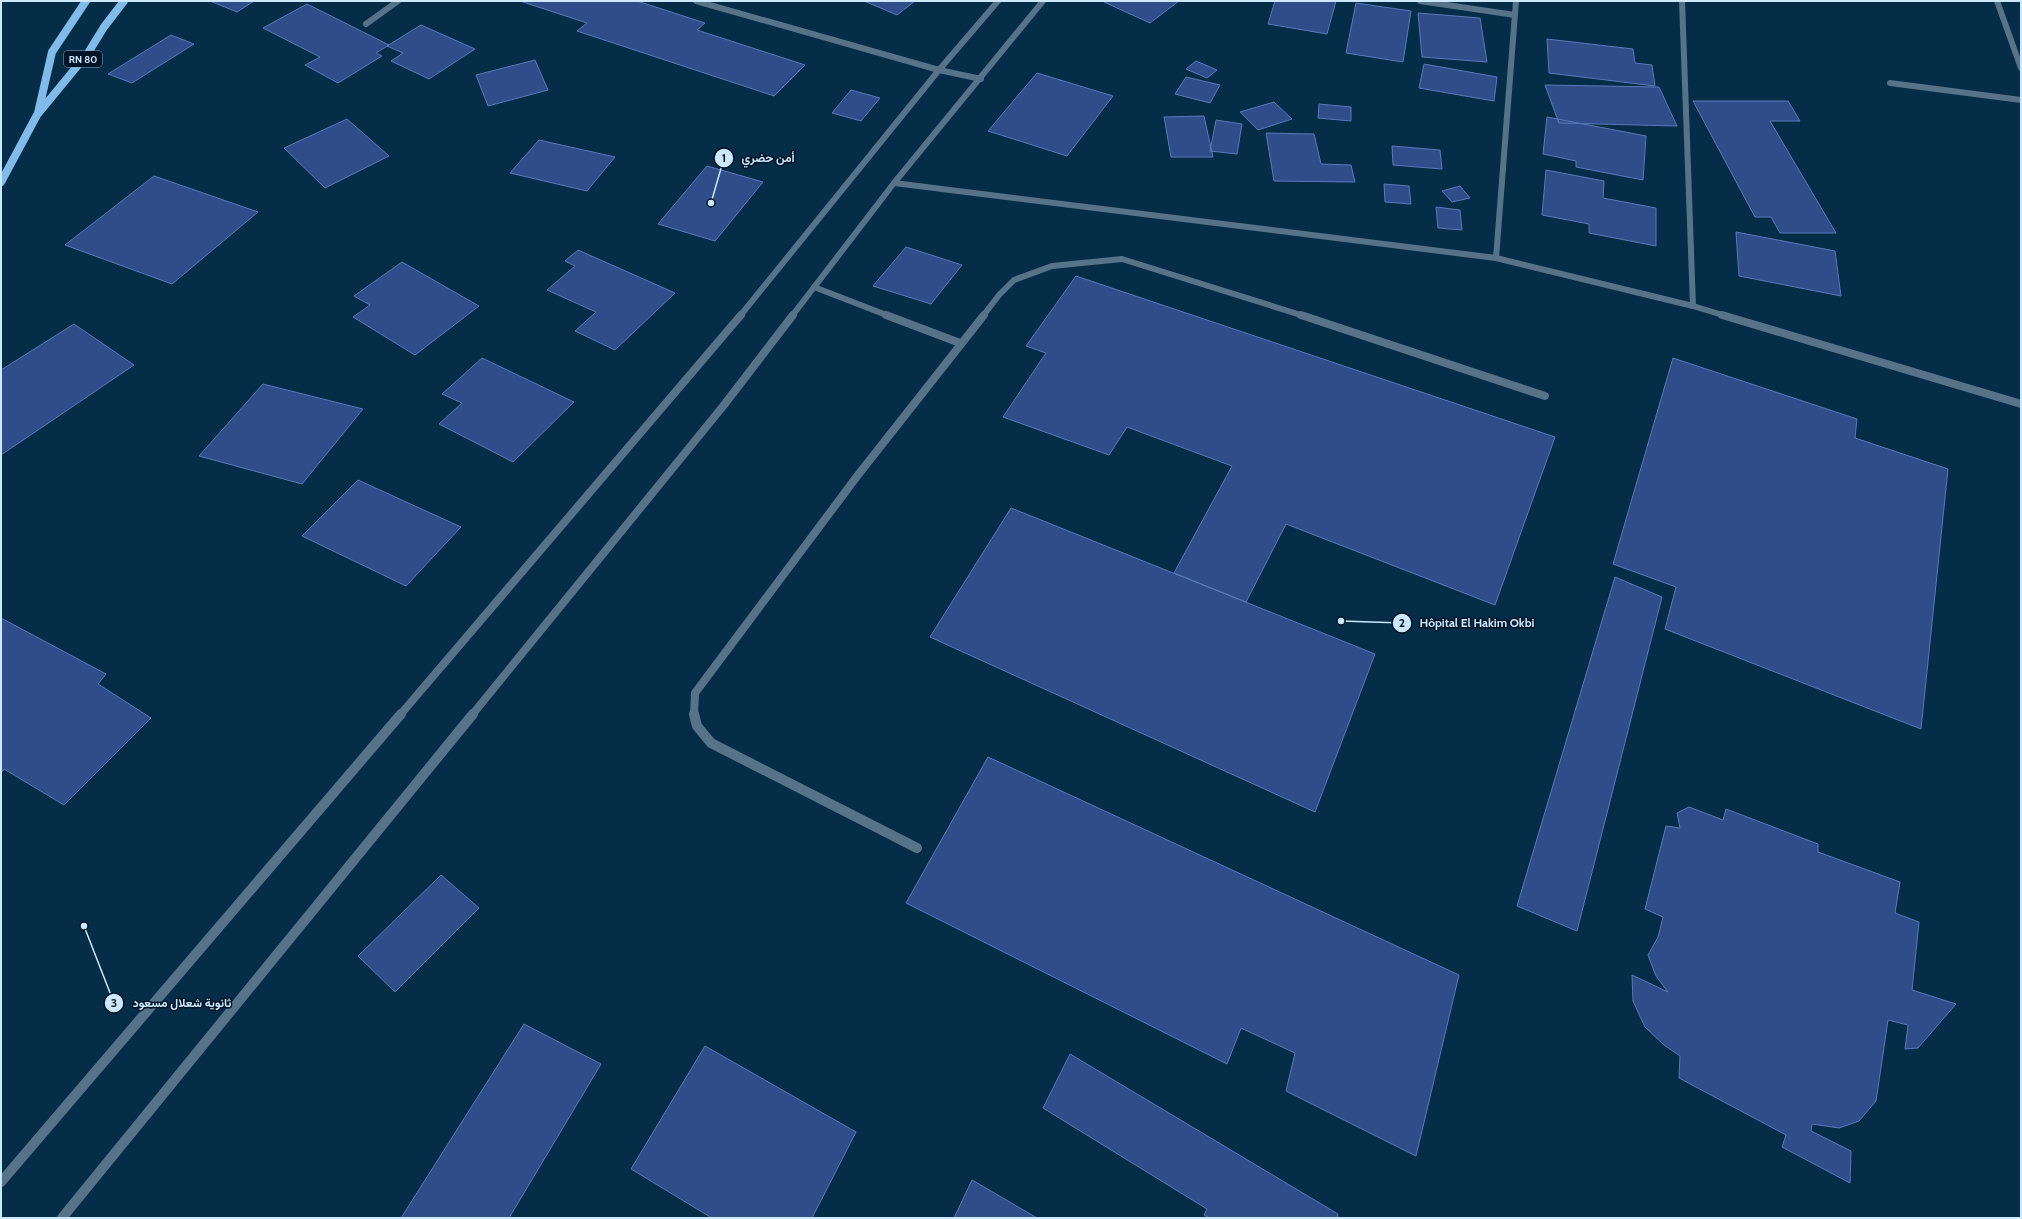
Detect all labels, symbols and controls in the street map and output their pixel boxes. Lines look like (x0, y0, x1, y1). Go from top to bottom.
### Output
road number: RN 80 (64, 51, 102, 67)
callout: أمن حضري (714, 146, 803, 170)
text: 1 (722, 150, 726, 165)
text: أمن حضري (742, 150, 795, 168)
callout: Hôpital El Hakim Okbi (1392, 611, 1543, 635)
text: 2 (1399, 615, 1405, 630)
text: Hôpital El Hakim Okbi (1420, 615, 1535, 630)
callout: ثانوية شعلال مسعود (104, 991, 239, 1015)
text: 3 (111, 995, 117, 1010)
text: ثانوية شعلال مسعود (133, 995, 231, 1011)

